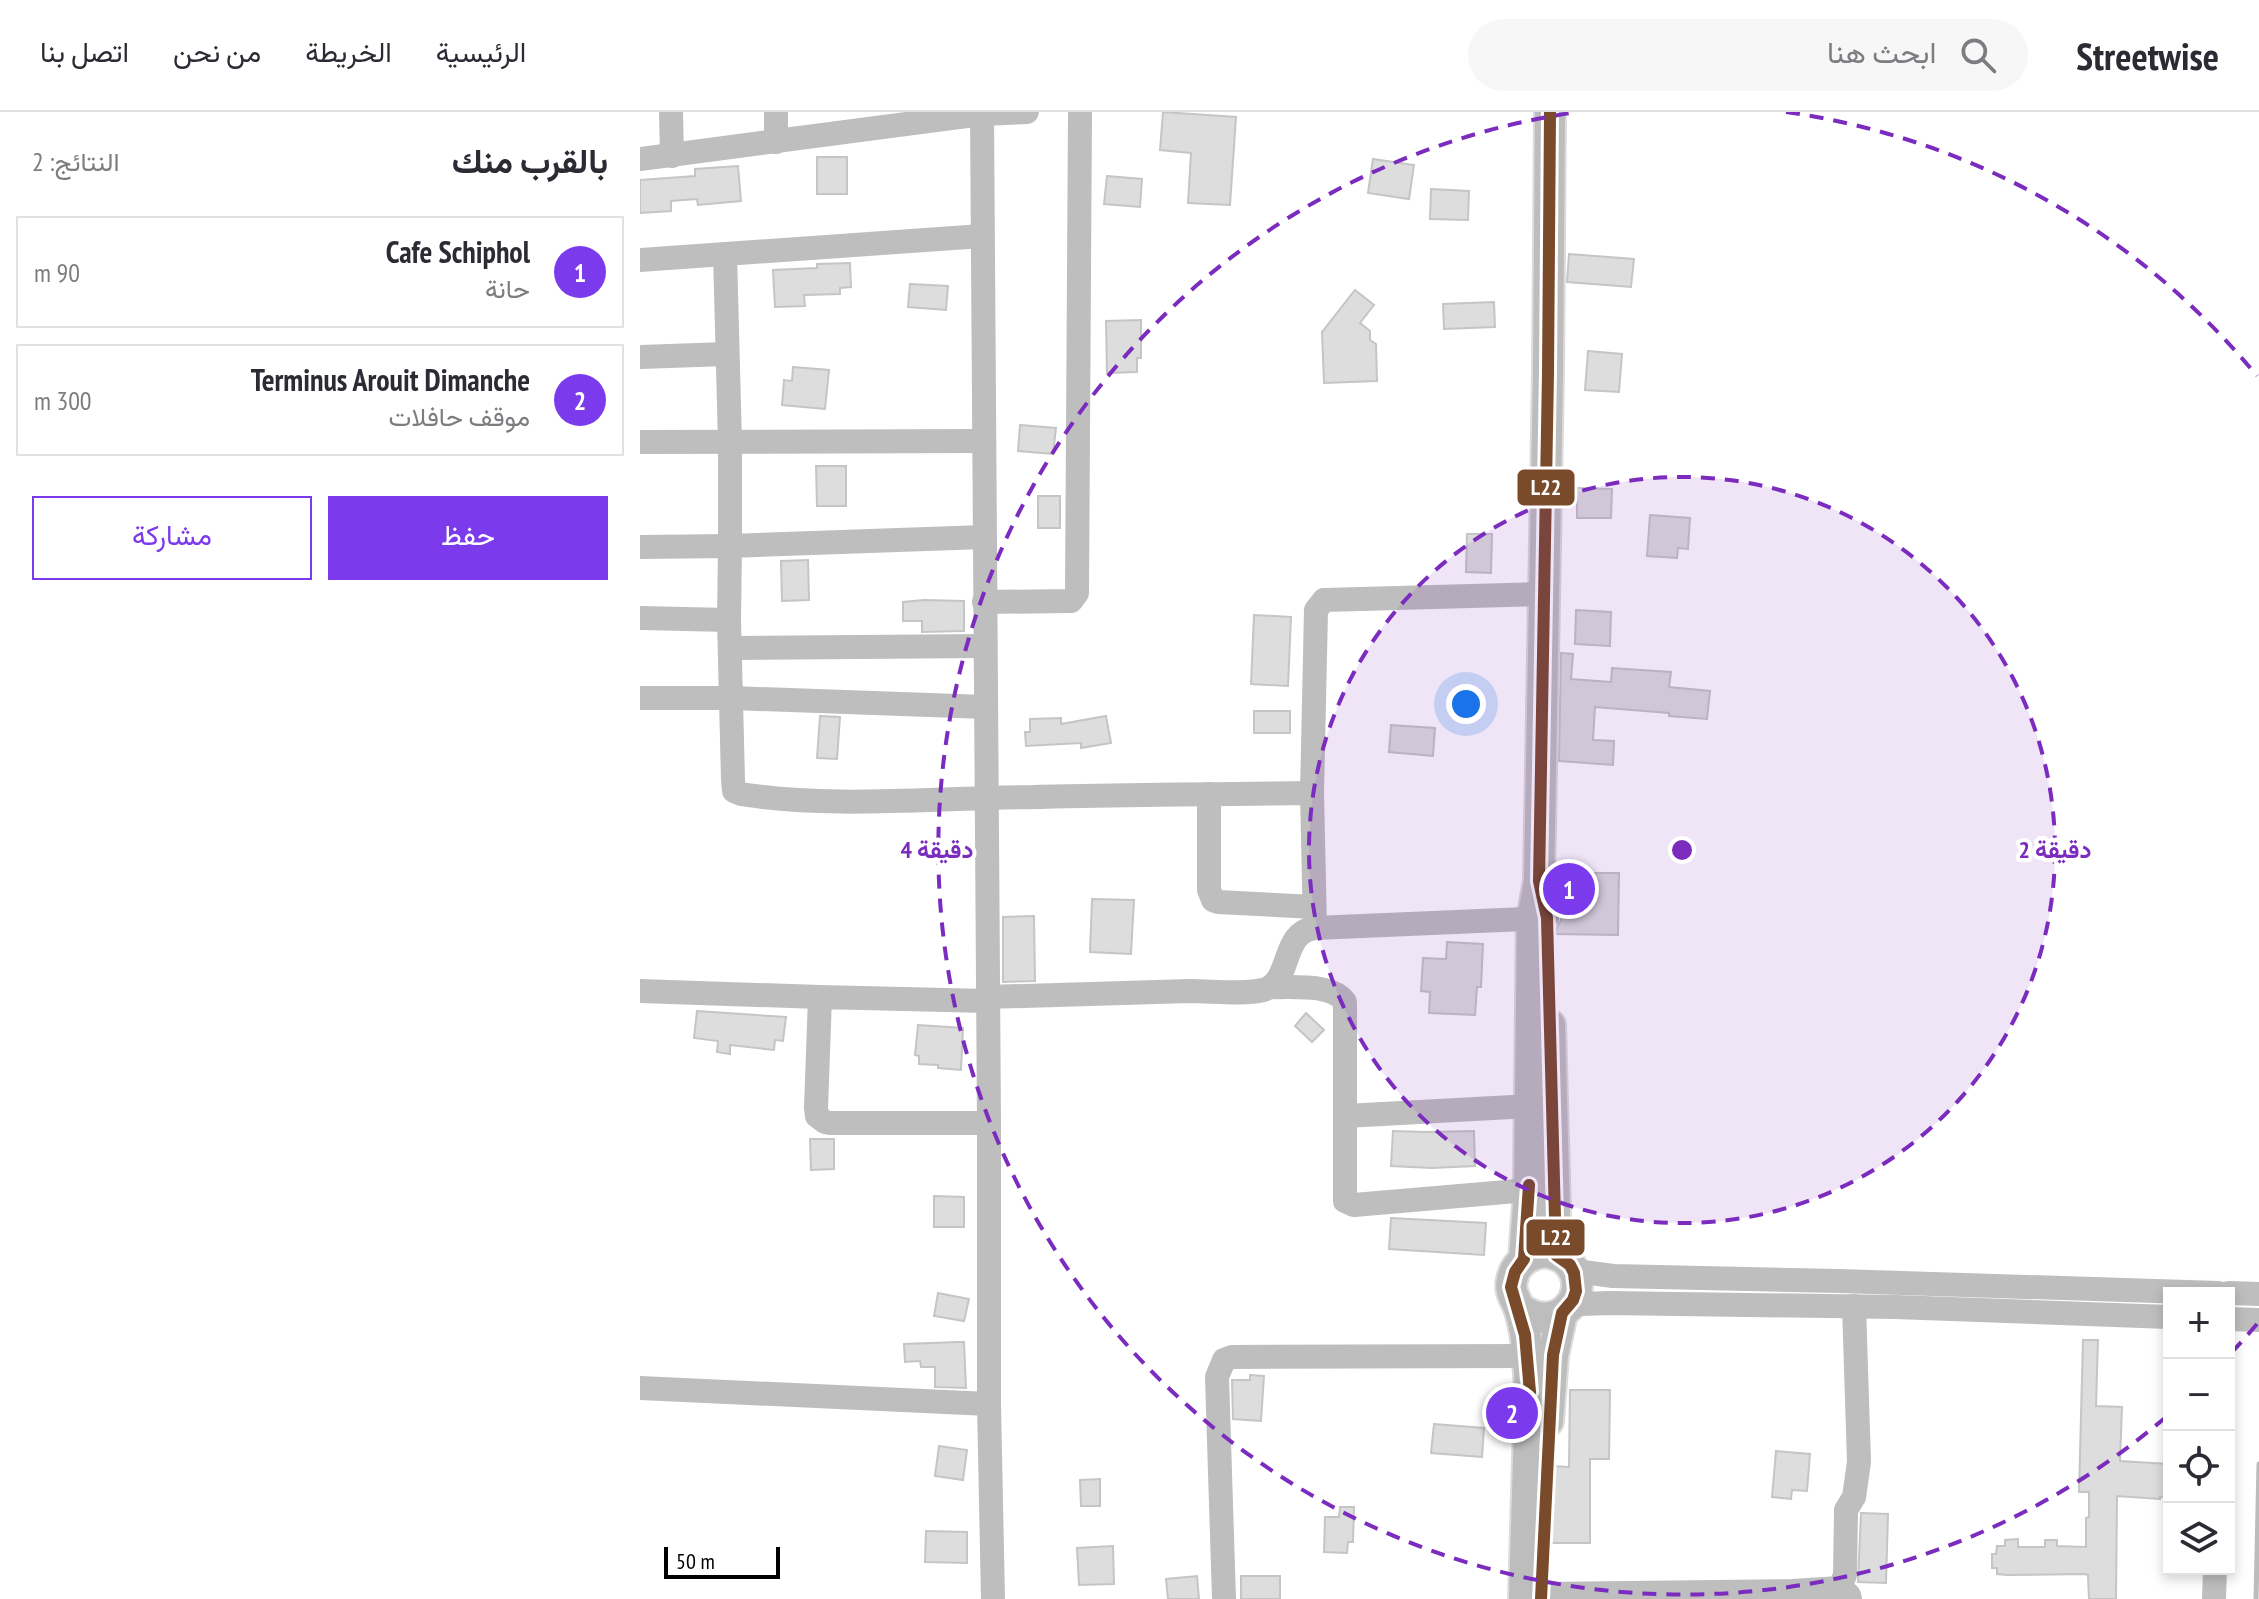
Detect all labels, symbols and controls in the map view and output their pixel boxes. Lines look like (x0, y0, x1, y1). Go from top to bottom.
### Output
search box (1468, 19, 2028, 91)
text: Streetwise (2076, 31, 2219, 80)
text: ابحث هنا (1827, 32, 1936, 71)
text: اتصل بنا (40, 33, 129, 70)
text: من نحن (173, 33, 261, 70)
text: الخريطة (305, 33, 392, 70)
text: الرئيسية (436, 33, 526, 70)
icon: search (1956, 33, 2000, 77)
text: بالقرب منك (452, 138, 608, 182)
text: النتائج: 2 (32, 145, 119, 178)
text: Cafe Schiphol (386, 232, 530, 271)
text: 90 m (34, 256, 80, 289)
text: 1 (574, 256, 586, 289)
text: حانة (485, 272, 530, 305)
text: Terminus Arouit Dimanche (251, 360, 530, 399)
text: 300 m (34, 384, 92, 417)
text: 2 (574, 384, 586, 417)
text: موقف حافلات (389, 400, 530, 433)
line badge: L22 (1516, 468, 1576, 507)
text: L22 (1531, 473, 1561, 501)
button: مشاركة (32, 496, 312, 580)
button: حفظ (328, 496, 608, 580)
your location (1446, 684, 1486, 724)
text: 4 دقيقة (901, 834, 974, 865)
text: 2 دقيقة (2019, 834, 2092, 865)
centre of rings (1668, 836, 1696, 864)
pin: 1 (1543, 859, 1595, 919)
line badge: L22 (1525, 1218, 1586, 1257)
text: L22 (1541, 1223, 1571, 1251)
map controls (2163, 1287, 2235, 1575)
button: + (2163, 1287, 2235, 1359)
button: − (2163, 1359, 2235, 1431)
pin: 2 (1486, 1383, 1538, 1443)
button: locate (2163, 1431, 2235, 1503)
button: layers (2163, 1503, 2235, 1575)
scale bar (664, 1543, 780, 1579)
text: 50 m (676, 1547, 715, 1575)

